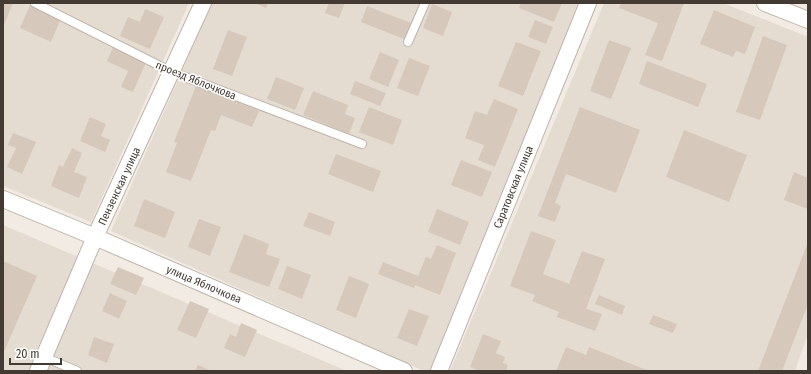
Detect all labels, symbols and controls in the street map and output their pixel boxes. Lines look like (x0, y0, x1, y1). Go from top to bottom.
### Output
street label: проезд Яблочкова (154, 58, 238, 103)
street label: Саратовская улица (491, 144, 536, 230)
street label: Пензенская улица (96, 145, 143, 227)
street label: улица Яблочкова (164, 263, 243, 306)
scale bar (10, 340, 61, 366)
text: 20 m (16, 347, 40, 361)

